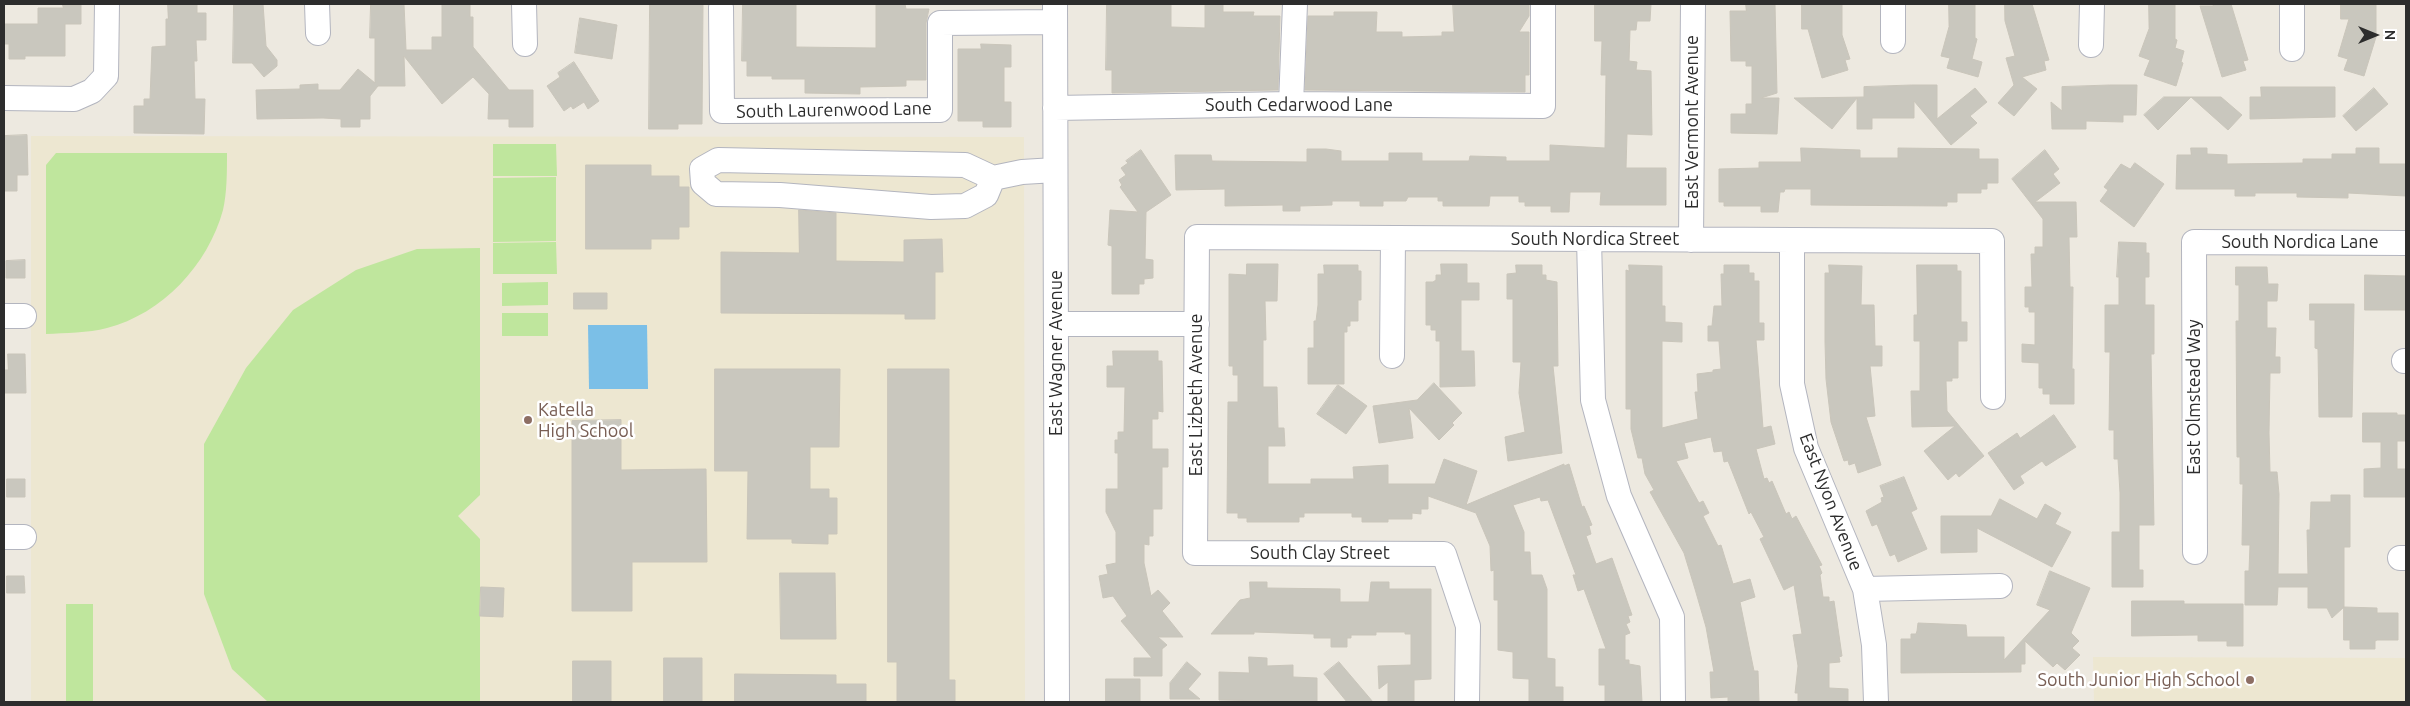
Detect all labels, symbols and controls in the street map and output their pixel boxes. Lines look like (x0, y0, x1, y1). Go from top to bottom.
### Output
north arrow (2350, 10, 2400, 60)
text: N (2382, 30, 2398, 40)
street label: East Vermont Avenue (1681, 35, 1703, 209)
street label: South Cedarwood Lane (1205, 94, 1393, 116)
street label: South Laurenwood Lane (736, 97, 932, 123)
street label: South Nordica Street (1511, 228, 1679, 250)
street label: South Nordica Lane (2221, 231, 2379, 253)
street label: East Wagner Avenue (1045, 270, 1067, 436)
street label: East Lizbeth Avenue (1185, 314, 1207, 476)
street label: East Olmstead Way (2183, 319, 2205, 475)
place label: Katella High School (538, 399, 634, 442)
marker: Katella High School (522, 414, 534, 426)
street label: East Nyon Avenue (1795, 430, 1867, 574)
street label: South Clay Street (1250, 542, 1390, 564)
place label: South Junior High School (2038, 669, 2240, 691)
marker: South Junior High School (2244, 674, 2256, 686)

